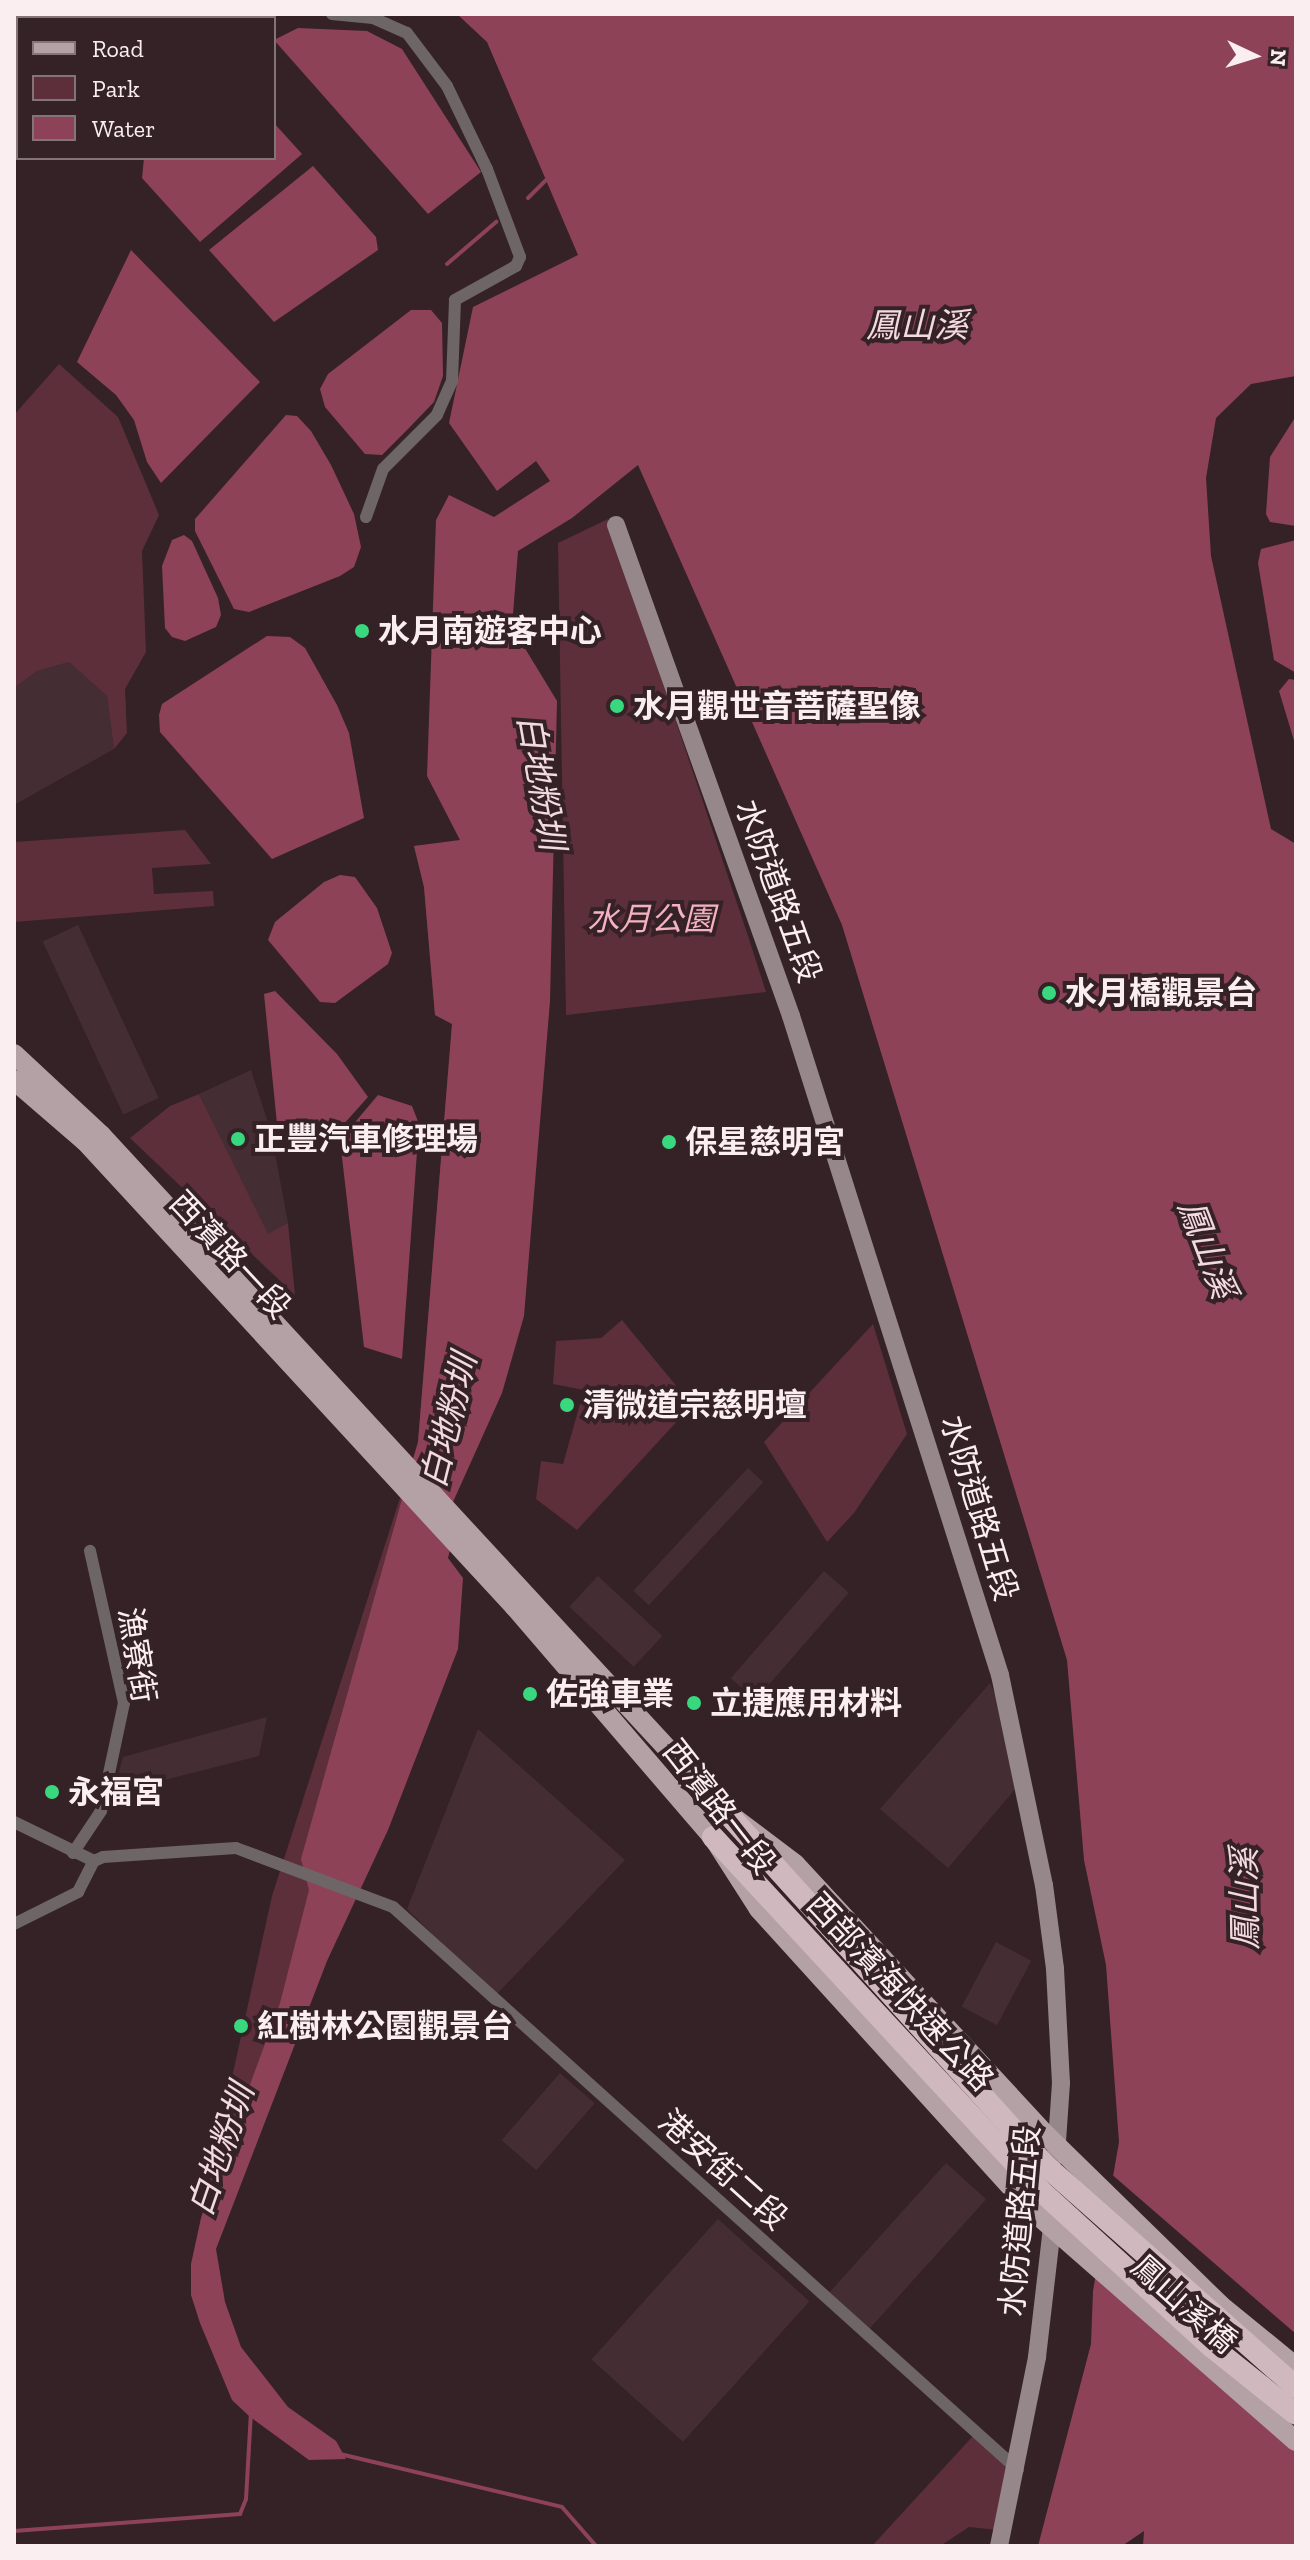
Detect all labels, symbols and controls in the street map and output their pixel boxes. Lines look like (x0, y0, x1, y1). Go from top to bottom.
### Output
legend (16, 16, 276, 160)
north arrow (1214, 16, 1294, 96)
text: Road (92, 34, 144, 63)
text: N (1264, 48, 1292, 67)
text: Park (92, 74, 140, 103)
text: Water (92, 114, 155, 143)
water label: 鳳山溪 (866, 306, 968, 346)
place label: 水月南遊客中心 (378, 612, 602, 650)
marker: 水月南遊客中心 (353, 622, 371, 640)
place label: 水月觀世音菩薩聖像 (633, 687, 921, 725)
marker: 水月觀世音菩薩聖像 (608, 697, 626, 715)
water label: 白地粉圳 (509, 711, 573, 853)
street label: 水防道路五段 (727, 794, 829, 988)
park label: 水月公園 (587, 900, 715, 938)
place label: 水月橋觀景台 (1065, 974, 1257, 1012)
marker: 水月橋觀景台 (1040, 984, 1058, 1002)
place label: 正豐汽車修理場 (254, 1120, 478, 1158)
place label: 保星慈明宮 (685, 1123, 845, 1161)
marker: 正豐汽車修理場 (229, 1130, 247, 1148)
marker: 保星慈明宮 (660, 1133, 678, 1151)
street label: 西濱路一段 (161, 1183, 299, 1327)
water label: 鳳山溪 (1170, 1194, 1244, 1304)
water label: 白地粉圳 (413, 1350, 485, 1492)
place label: 清微道宗慈明壇 (583, 1386, 807, 1424)
marker: 清微道宗慈明壇 (558, 1396, 576, 1414)
street label: 水防道路五段 (933, 1411, 1025, 1605)
street label: 漁寮街 (111, 1605, 163, 1705)
place label: 佐強車業 (546, 1675, 674, 1713)
place label: 立捷應用材料 (710, 1684, 902, 1722)
marker: 佐強車業 (521, 1685, 539, 1703)
marker: 立捷應用材料 (685, 1694, 703, 1712)
street label: 西濱路一段 (655, 1732, 783, 1882)
place label: 永福宮 (68, 1773, 164, 1811)
marker: 永福宮 (43, 1783, 61, 1801)
water label: 鳳山溪 (1224, 1848, 1266, 1950)
street label: 西部濱海快速公路 (799, 1885, 1001, 2099)
place label: 紅樹林公園觀景台 (257, 2007, 513, 2045)
marker: 紅樹林公園觀景台 (232, 2017, 250, 2035)
water label: 白地粉圳 (180, 2079, 262, 2221)
street label: 港安街二段 (651, 2102, 795, 2238)
street label: 水防道路五段 (993, 2124, 1047, 2318)
street label: 鳳山溪橋 (1124, 2247, 1244, 2361)

